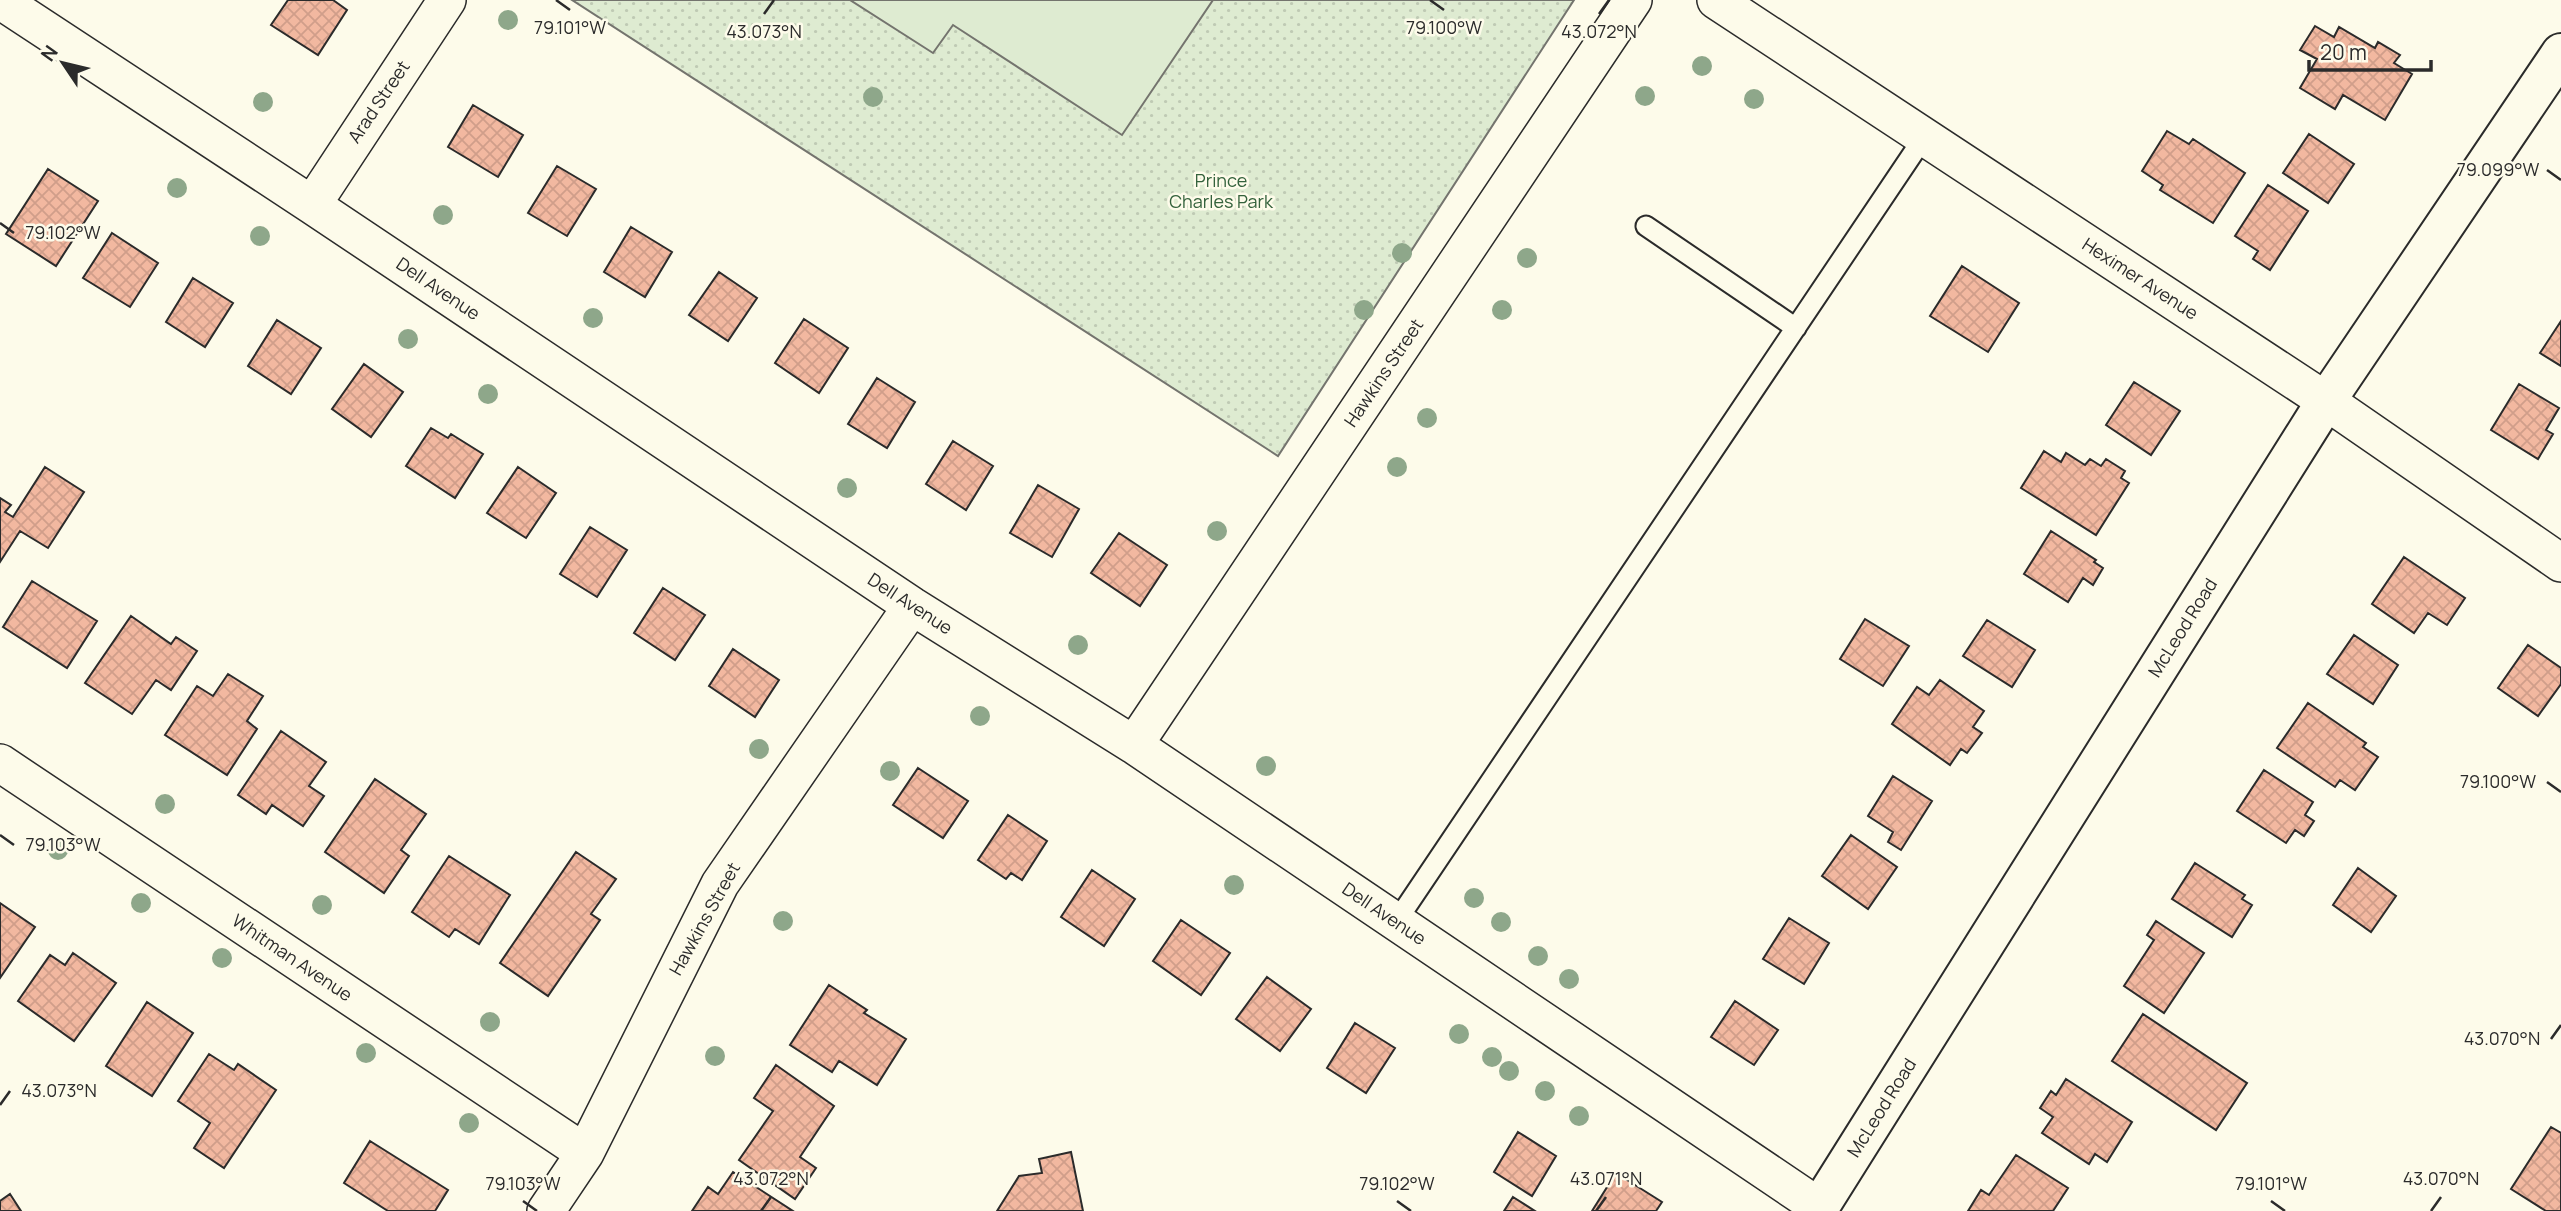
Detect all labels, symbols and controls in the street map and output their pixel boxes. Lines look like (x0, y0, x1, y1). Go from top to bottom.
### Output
text: 79.101°W (534, 15, 606, 39)
text: 79.100°W (1406, 15, 1482, 39)
text: 43.073°N (726, 19, 802, 43)
text: 43.072°N (1561, 19, 1637, 43)
north arrow (28, 28, 98, 98)
scale bar (2309, 28, 2432, 72)
text: 20 m (2320, 38, 2367, 66)
text: N (35, 40, 64, 66)
street label: Arad Street (342, 55, 415, 147)
text: 79.099°W (2457, 157, 2539, 181)
park label: Prince Charles Park (1169, 168, 1274, 213)
text: 79.102°W (25, 220, 101, 244)
street label: Heximer Avenue (2078, 232, 2203, 325)
street label: Dell Avenue (392, 251, 485, 325)
street label: Hawkins Street (1338, 314, 1428, 431)
street label: Dell Avenue (864, 567, 957, 639)
street label: McLeod Road (2142, 573, 2222, 681)
text: 79.100°W (2460, 769, 2536, 793)
text: 79.103°W (25, 832, 101, 856)
street label: Hawkins Street (663, 858, 745, 979)
street label: Dell Avenue (1338, 876, 1431, 950)
street label: Whitman Avenue (228, 908, 357, 1006)
text: 43.070°N (2464, 1026, 2540, 1050)
street label: McLeod Road (1841, 1053, 1921, 1161)
text: 43.073°N (21, 1078, 97, 1102)
text: 43.072°N (733, 1166, 809, 1190)
text: 43.071°N (1570, 1166, 1642, 1190)
text: 43.070°N (2403, 1166, 2479, 1190)
text: 79.103°W (485, 1171, 561, 1195)
text: 79.102°W (1359, 1171, 1435, 1195)
text: 79.101°W (2235, 1171, 2307, 1195)

